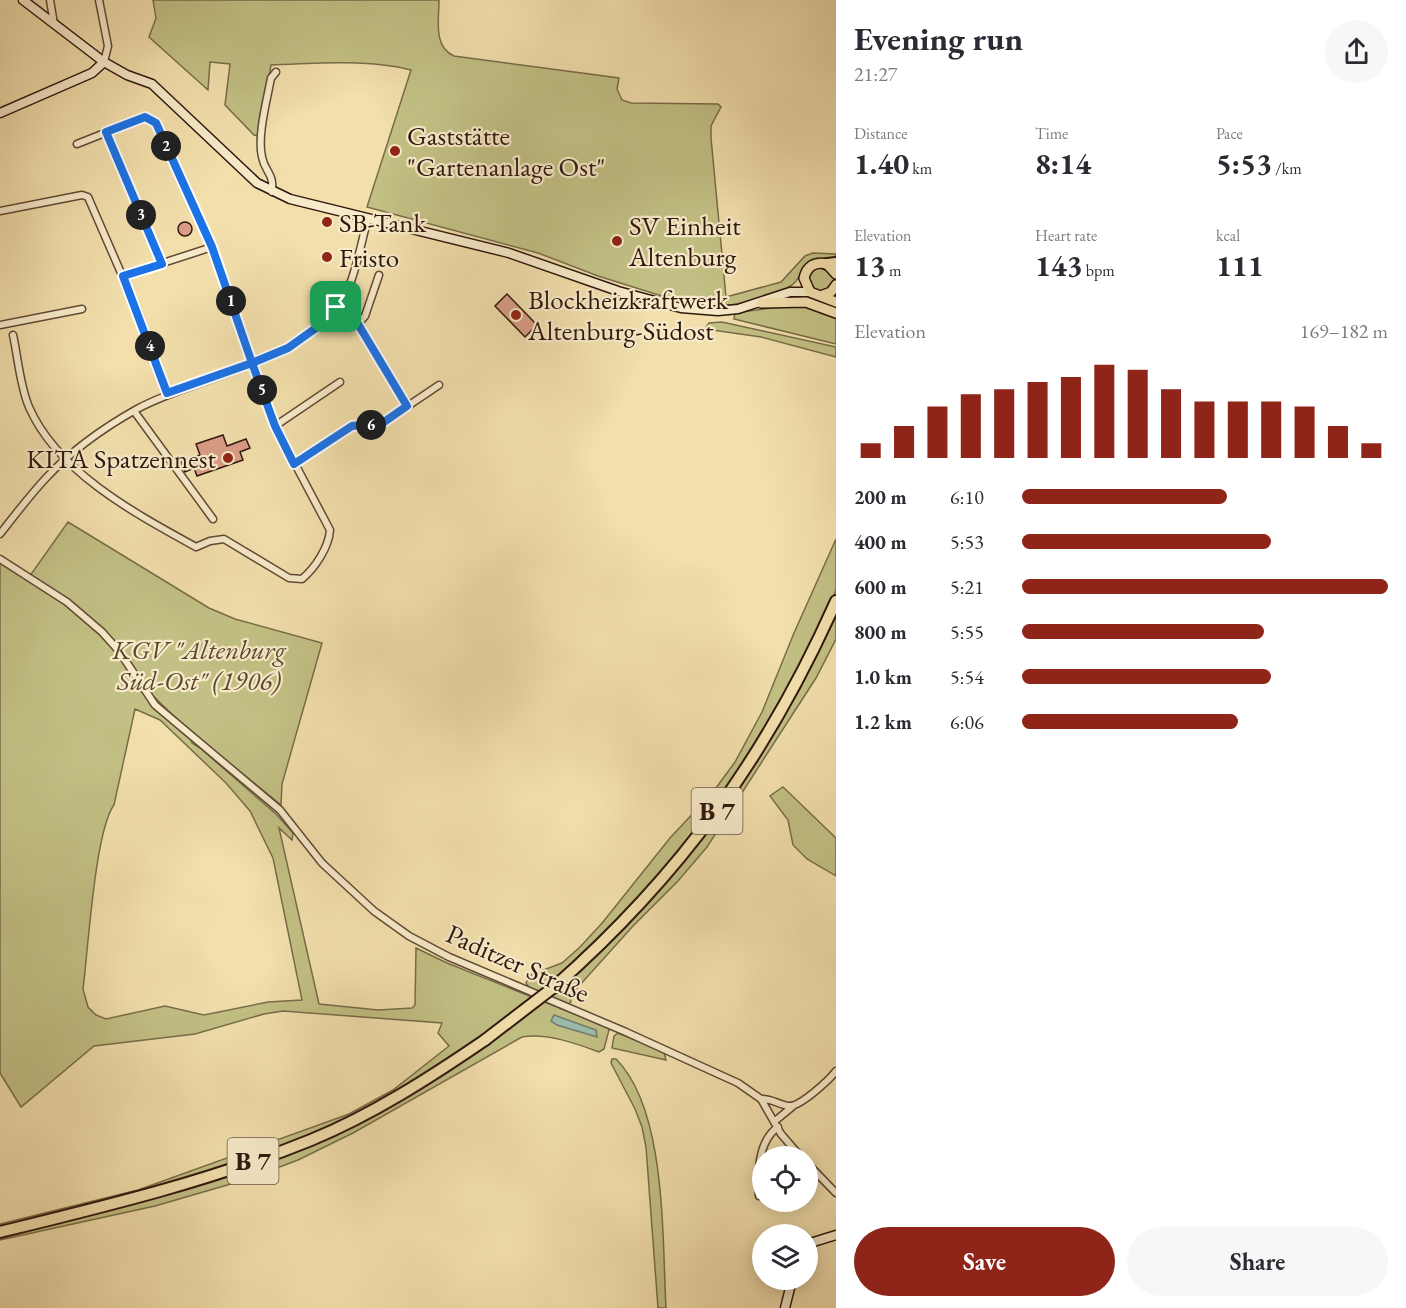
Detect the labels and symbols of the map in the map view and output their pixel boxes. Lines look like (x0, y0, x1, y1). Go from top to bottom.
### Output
place label: Gaststätte "Gartenanlage Ost" (407, 118, 605, 184)
pin: 2 (151, 131, 181, 161)
marker: Gaststätte "Gartenanlage Ost" (388, 144, 402, 158)
pin: 3 (126, 200, 156, 230)
place label: SB-Tank (339, 205, 426, 240)
place label: SV Einheit Altenburg (628, 208, 741, 274)
marker: SB-Tank (320, 215, 334, 229)
marker: SV Einheit Altenburg (610, 234, 624, 248)
place label: Fristo (339, 240, 399, 275)
marker: Fristo (320, 250, 334, 264)
pin (310, 281, 361, 332)
place label: Blockheizkraftwerk Altenburg-Südost (527, 282, 728, 348)
pin: 1 (216, 286, 246, 316)
marker: Blockheizkraftwerk Altenburg-Südost (509, 308, 523, 322)
pin: 4 (135, 331, 165, 361)
pin: 5 (247, 375, 277, 405)
pin: 6 (356, 410, 386, 440)
place label: KITA Spatzennest (26, 441, 217, 476)
marker: KITA Spatzennest (221, 451, 235, 465)
park label: KGV "Altenburg Süd-Ost" (1906) (111, 632, 286, 698)
road number: B 7 (692, 788, 742, 834)
street label: Paditzer Straße (441, 916, 595, 1010)
road number: B 7 (228, 1138, 278, 1184)

